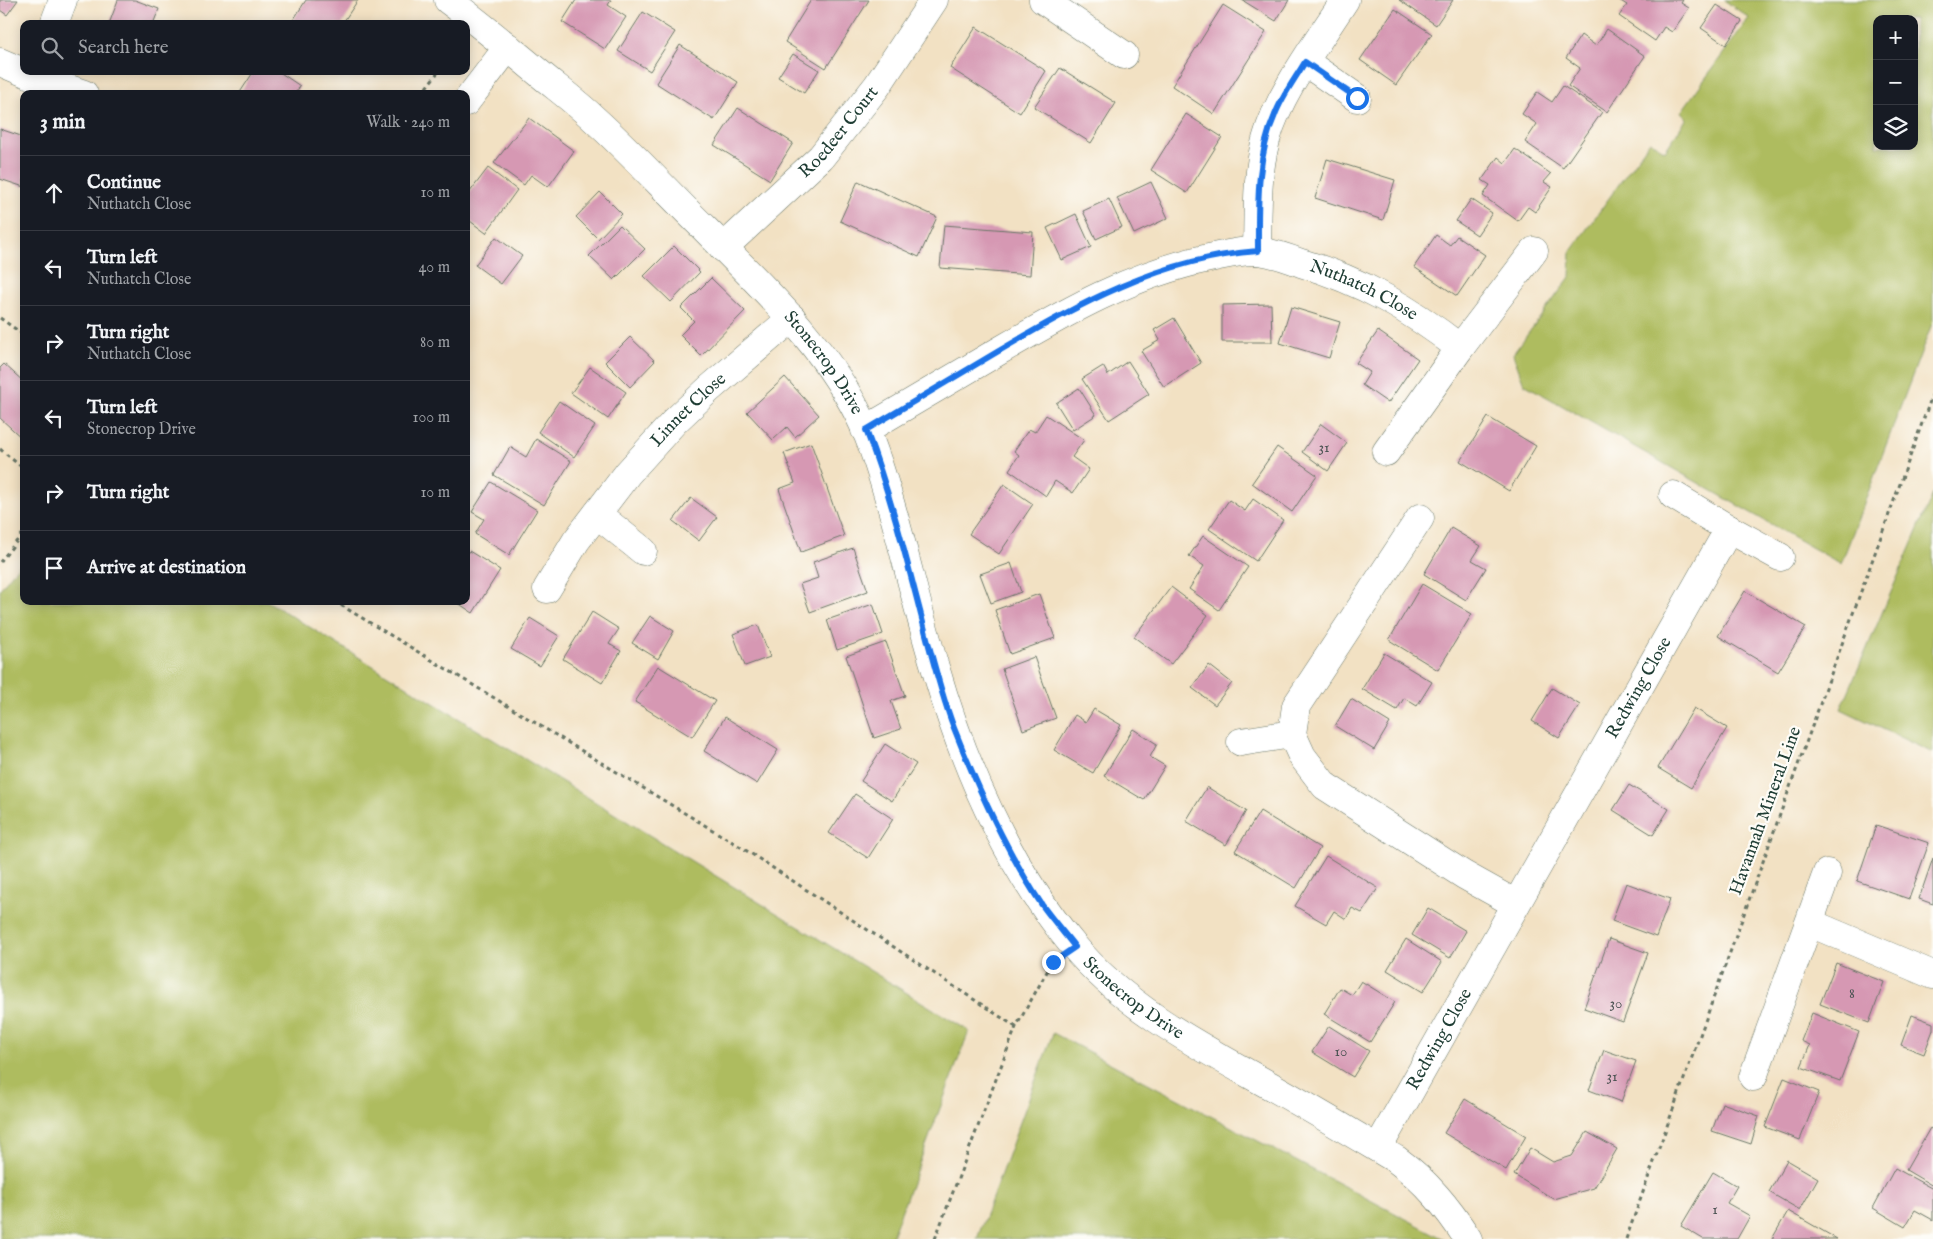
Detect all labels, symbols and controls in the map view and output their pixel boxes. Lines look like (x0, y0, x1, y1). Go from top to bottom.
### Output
map controls (1873, 15, 1918, 150)
button: + (1873, 15, 1918, 60)
search box (20, 20, 470, 75)
icon: search (38, 34, 66, 62)
text: Search here (78, 36, 169, 60)
button: − (1873, 60, 1918, 105)
street label: Roedeer Court (794, 82, 884, 183)
route start (1346, 87, 1369, 110)
button: layers (1873, 105, 1918, 150)
text: 3 min (40, 109, 85, 136)
text: Walk · 240 m (366, 113, 450, 133)
text: Continue (87, 171, 161, 195)
icon: ahead (40, 179, 68, 207)
text: 10 m (420, 183, 450, 203)
text: Nuthatch Close (87, 195, 191, 215)
text: Turn left (87, 246, 158, 270)
icon: left (40, 254, 68, 282)
street label: Nuthatch Close (1307, 255, 1422, 326)
text: 40 m (418, 258, 450, 278)
text: Nuthatch Close (87, 270, 191, 290)
street label: Stonecrop Drive (779, 306, 868, 419)
text: Turn right (87, 321, 169, 345)
icon: right (40, 329, 68, 357)
text: 80 m (420, 333, 450, 353)
text: Nuthatch Close (87, 345, 191, 365)
street label: Linnet Close (645, 368, 731, 452)
text: Turn left (87, 396, 158, 420)
icon: left (40, 404, 68, 432)
text: 100 m (413, 408, 450, 428)
text: Stonecrop Drive (87, 420, 196, 440)
house number: 31 (1318, 438, 1330, 457)
icon: right (40, 479, 68, 507)
text: Turn right (87, 481, 169, 505)
text: 10 m (420, 483, 450, 503)
icon: arrive (40, 554, 68, 582)
text: Arrive at destination (87, 556, 246, 580)
street label: Redwing Close (1601, 633, 1677, 743)
street label: Havannah Mineral Line (1725, 724, 1807, 898)
route end (1042, 951, 1065, 974)
street label: Stonecrop Drive (1078, 952, 1188, 1045)
street label: Redwing Close (1402, 984, 1478, 1094)
house number: 8 (1849, 984, 1855, 1003)
house number: 30 (1610, 994, 1622, 1013)
house number: 10 (1335, 1042, 1347, 1061)
house number: 31 (1606, 1067, 1618, 1086)
house number: 1 (1712, 1200, 1718, 1219)

